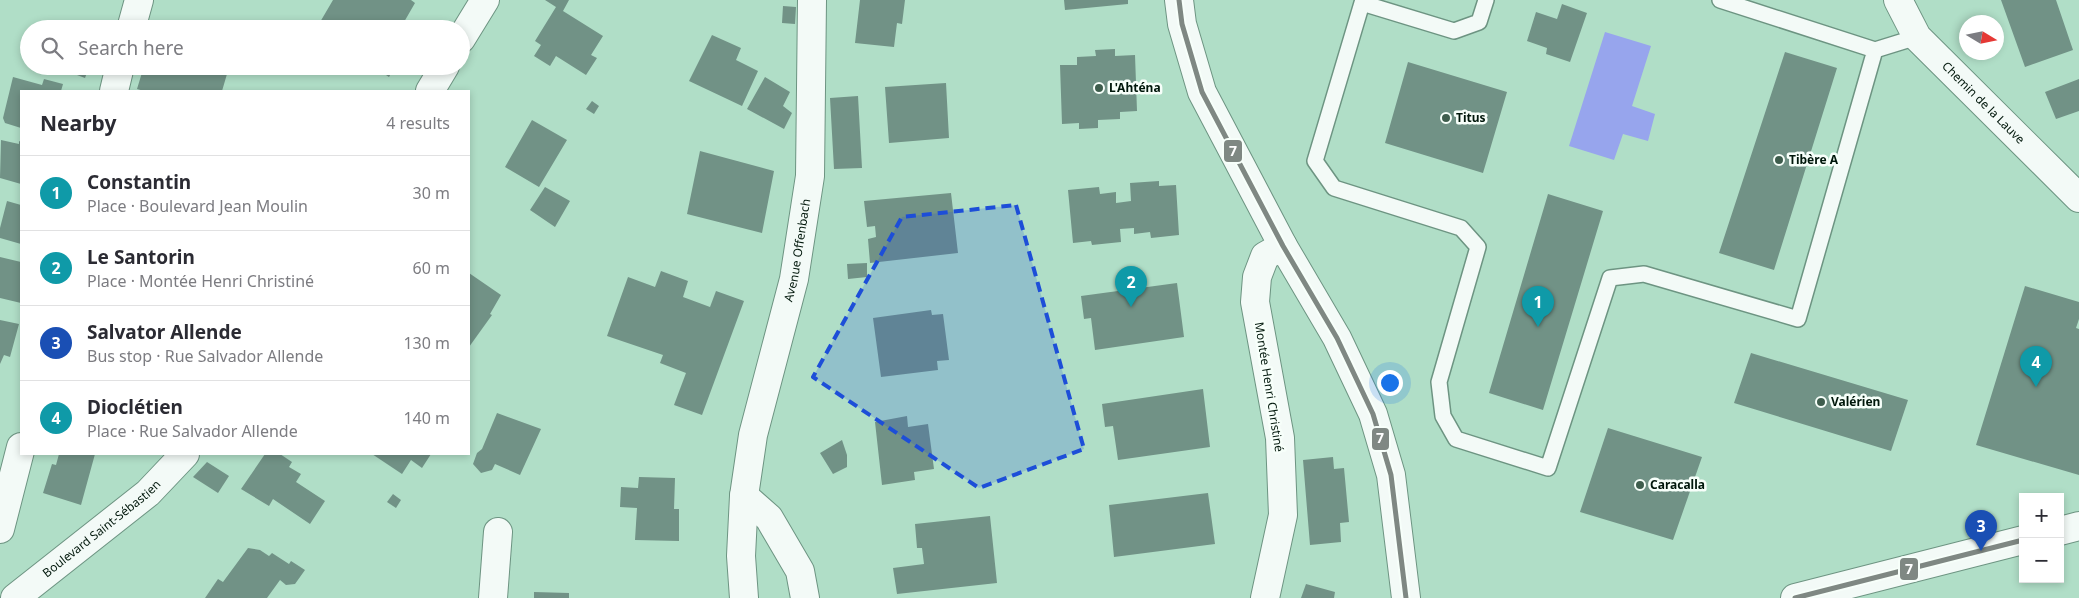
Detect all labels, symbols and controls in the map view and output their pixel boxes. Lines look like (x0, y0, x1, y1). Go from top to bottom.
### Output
north arrow (1959, 15, 2004, 60)
search box (20, 20, 470, 75)
icon: search (38, 34, 66, 62)
text: Search here (78, 35, 184, 61)
street label: Chemin de la Lauve (1938, 58, 2029, 148)
place label: L'Ahténa (1109, 79, 1161, 96)
marker: L'Ahténa (1093, 82, 1105, 94)
text: Nearby (40, 109, 116, 137)
place label: Titus (1456, 109, 1486, 126)
text: 4 results (386, 112, 450, 134)
marker: Titus (1440, 112, 1452, 124)
line badge: 7 (1223, 139, 1243, 163)
text: 7 (1229, 141, 1237, 160)
place label: Tibère A (1789, 151, 1839, 168)
marker: Tibère A (1773, 154, 1785, 166)
text: Constantin (87, 169, 191, 195)
text: 1 (51, 182, 61, 204)
text: 30 m (413, 182, 450, 204)
text: Place · Boulevard Jean Moulin (87, 195, 308, 217)
street label: Avenue Offenbach (779, 197, 814, 304)
text: Le Santorin (87, 244, 195, 270)
text: 2 (51, 257, 61, 279)
text: 60 m (413, 257, 450, 279)
pin: 2 (1115, 266, 1147, 307)
text: Place · Montée Henri Christiné (87, 270, 314, 292)
pin: 1 (1522, 286, 1554, 327)
text: Salvator Allende (87, 319, 242, 345)
street label: Montée Henri Christiné (1251, 321, 1288, 453)
text: 3 (51, 332, 61, 354)
text: 130 m (403, 332, 450, 354)
text: Bus stop · Rue Salvador Allende (87, 345, 323, 367)
pin: 4 (2020, 346, 2052, 387)
your location (1377, 370, 1403, 396)
place label: Valérien (1831, 393, 1880, 410)
text: Dioclétien (87, 394, 183, 420)
marker: Valérien (1815, 396, 1827, 408)
text: 4 (51, 407, 61, 429)
text: 140 m (403, 407, 450, 429)
text: Place · Rue Salvador Allende (87, 420, 298, 442)
line badge: 7 (1371, 427, 1390, 451)
text: 7 (1376, 428, 1384, 447)
street label: Boulevard Saint-Sébastien (39, 476, 164, 581)
place label: Caracalla (1650, 476, 1705, 493)
marker: Caracalla (1634, 479, 1646, 491)
map controls (2019, 493, 2064, 583)
button: + (2019, 493, 2064, 538)
pin: 3 (1965, 510, 1997, 551)
button: − (2019, 538, 2064, 583)
line badge: 7 (1899, 557, 1919, 581)
text: 7 (1905, 559, 1913, 578)

